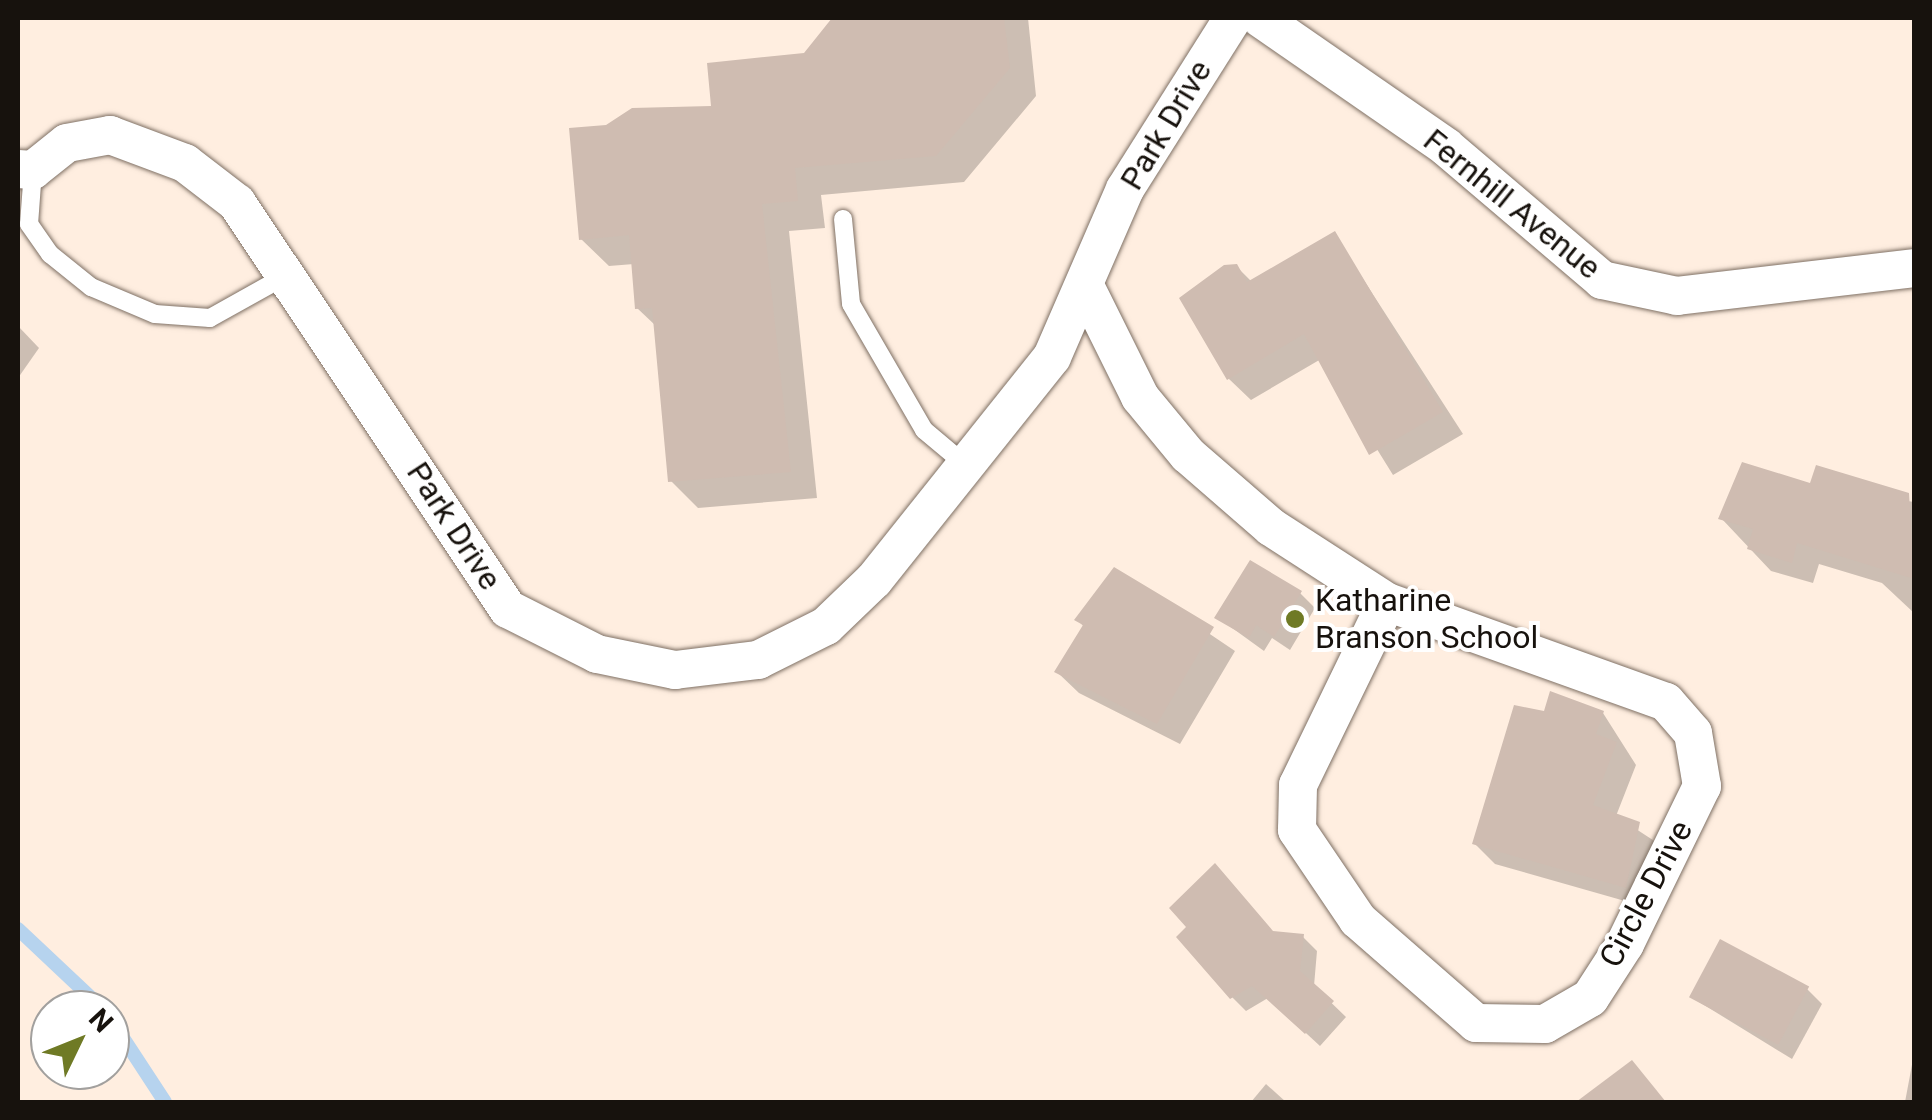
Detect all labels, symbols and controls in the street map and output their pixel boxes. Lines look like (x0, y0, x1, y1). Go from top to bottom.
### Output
street label: Park Drive (1112, 53, 1220, 197)
street label: Fernhill Avenue (1416, 121, 1608, 287)
street label: Park Drive (399, 455, 509, 597)
place label: Katharine Branson School (1315, 582, 1538, 657)
marker: Katharine Branson School (1284, 608, 1306, 630)
street label: Circle Drive (1591, 814, 1701, 974)
north arrow (30, 990, 130, 1090)
text: N (82, 1002, 120, 1039)

